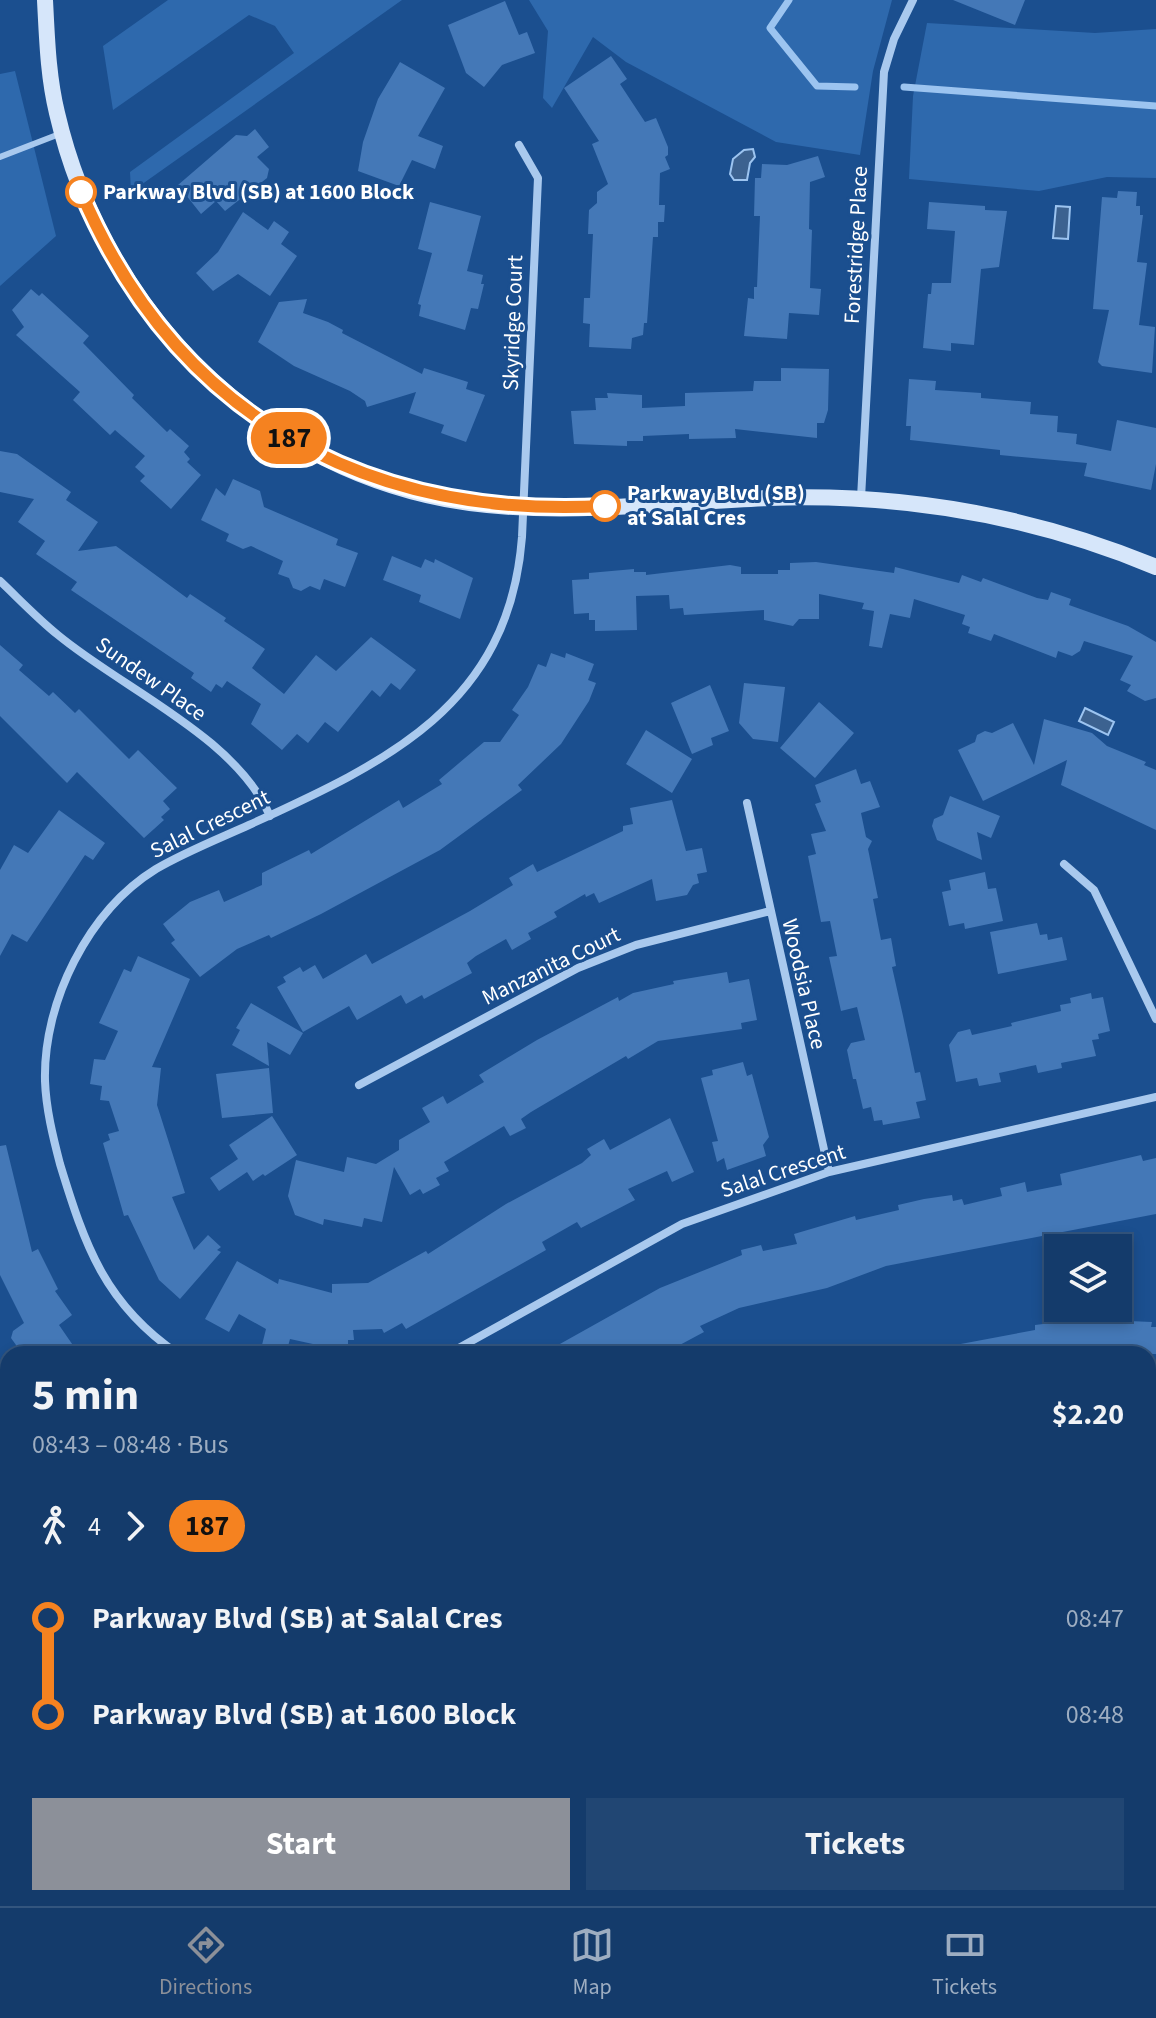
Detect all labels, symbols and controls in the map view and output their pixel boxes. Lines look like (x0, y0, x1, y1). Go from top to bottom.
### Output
street label: Forestridge Place (836, 165, 876, 325)
place label: Parkway Blvd (SB) at 1600 Block (103, 176, 414, 208)
marker: Parkway Blvd (SB) at 1600 Block (66, 177, 96, 207)
street label: Skyridge Court (495, 254, 531, 391)
line badge: 187 (243, 412, 335, 464)
text: 187 (267, 418, 311, 458)
place label: Parkway Blvd (SB) at Salal Cres (627, 477, 805, 534)
marker: Parkway Blvd (SB) at Salal Cres (590, 491, 620, 521)
street label: Sundew Place (89, 629, 213, 729)
street label: Salal Crescent (145, 781, 276, 867)
street label: Woodsia Place (773, 916, 835, 1053)
street label: Manzanita Court (476, 918, 626, 1013)
street label: Salal Crescent (716, 1136, 850, 1206)
map controls (1044, 1234, 1132, 1322)
button: layers (1044, 1234, 1132, 1322)
text: 5 min (32, 1364, 139, 1427)
text: $2.20 (1052, 1393, 1124, 1436)
text: 08:43 – 08:48 · Bus (32, 1426, 228, 1463)
icon: walk (32, 1504, 76, 1548)
icon: forward (113, 1504, 157, 1548)
text: 187 (185, 1506, 229, 1546)
text: 4 (88, 1508, 101, 1545)
text: Parkway Blvd (SB) at Salal Cres (92, 1597, 502, 1640)
text: 08:47 (1066, 1600, 1124, 1637)
text: Parkway Blvd (SB) at 1600 Block (92, 1693, 516, 1736)
text: 08:48 (1066, 1696, 1124, 1733)
button: Start (32, 1798, 570, 1890)
button: Tickets (586, 1798, 1124, 1890)
tab: Directions (159, 1923, 252, 2003)
tab: Map (570, 1923, 614, 2003)
tab: Tickets (932, 1923, 997, 2003)

